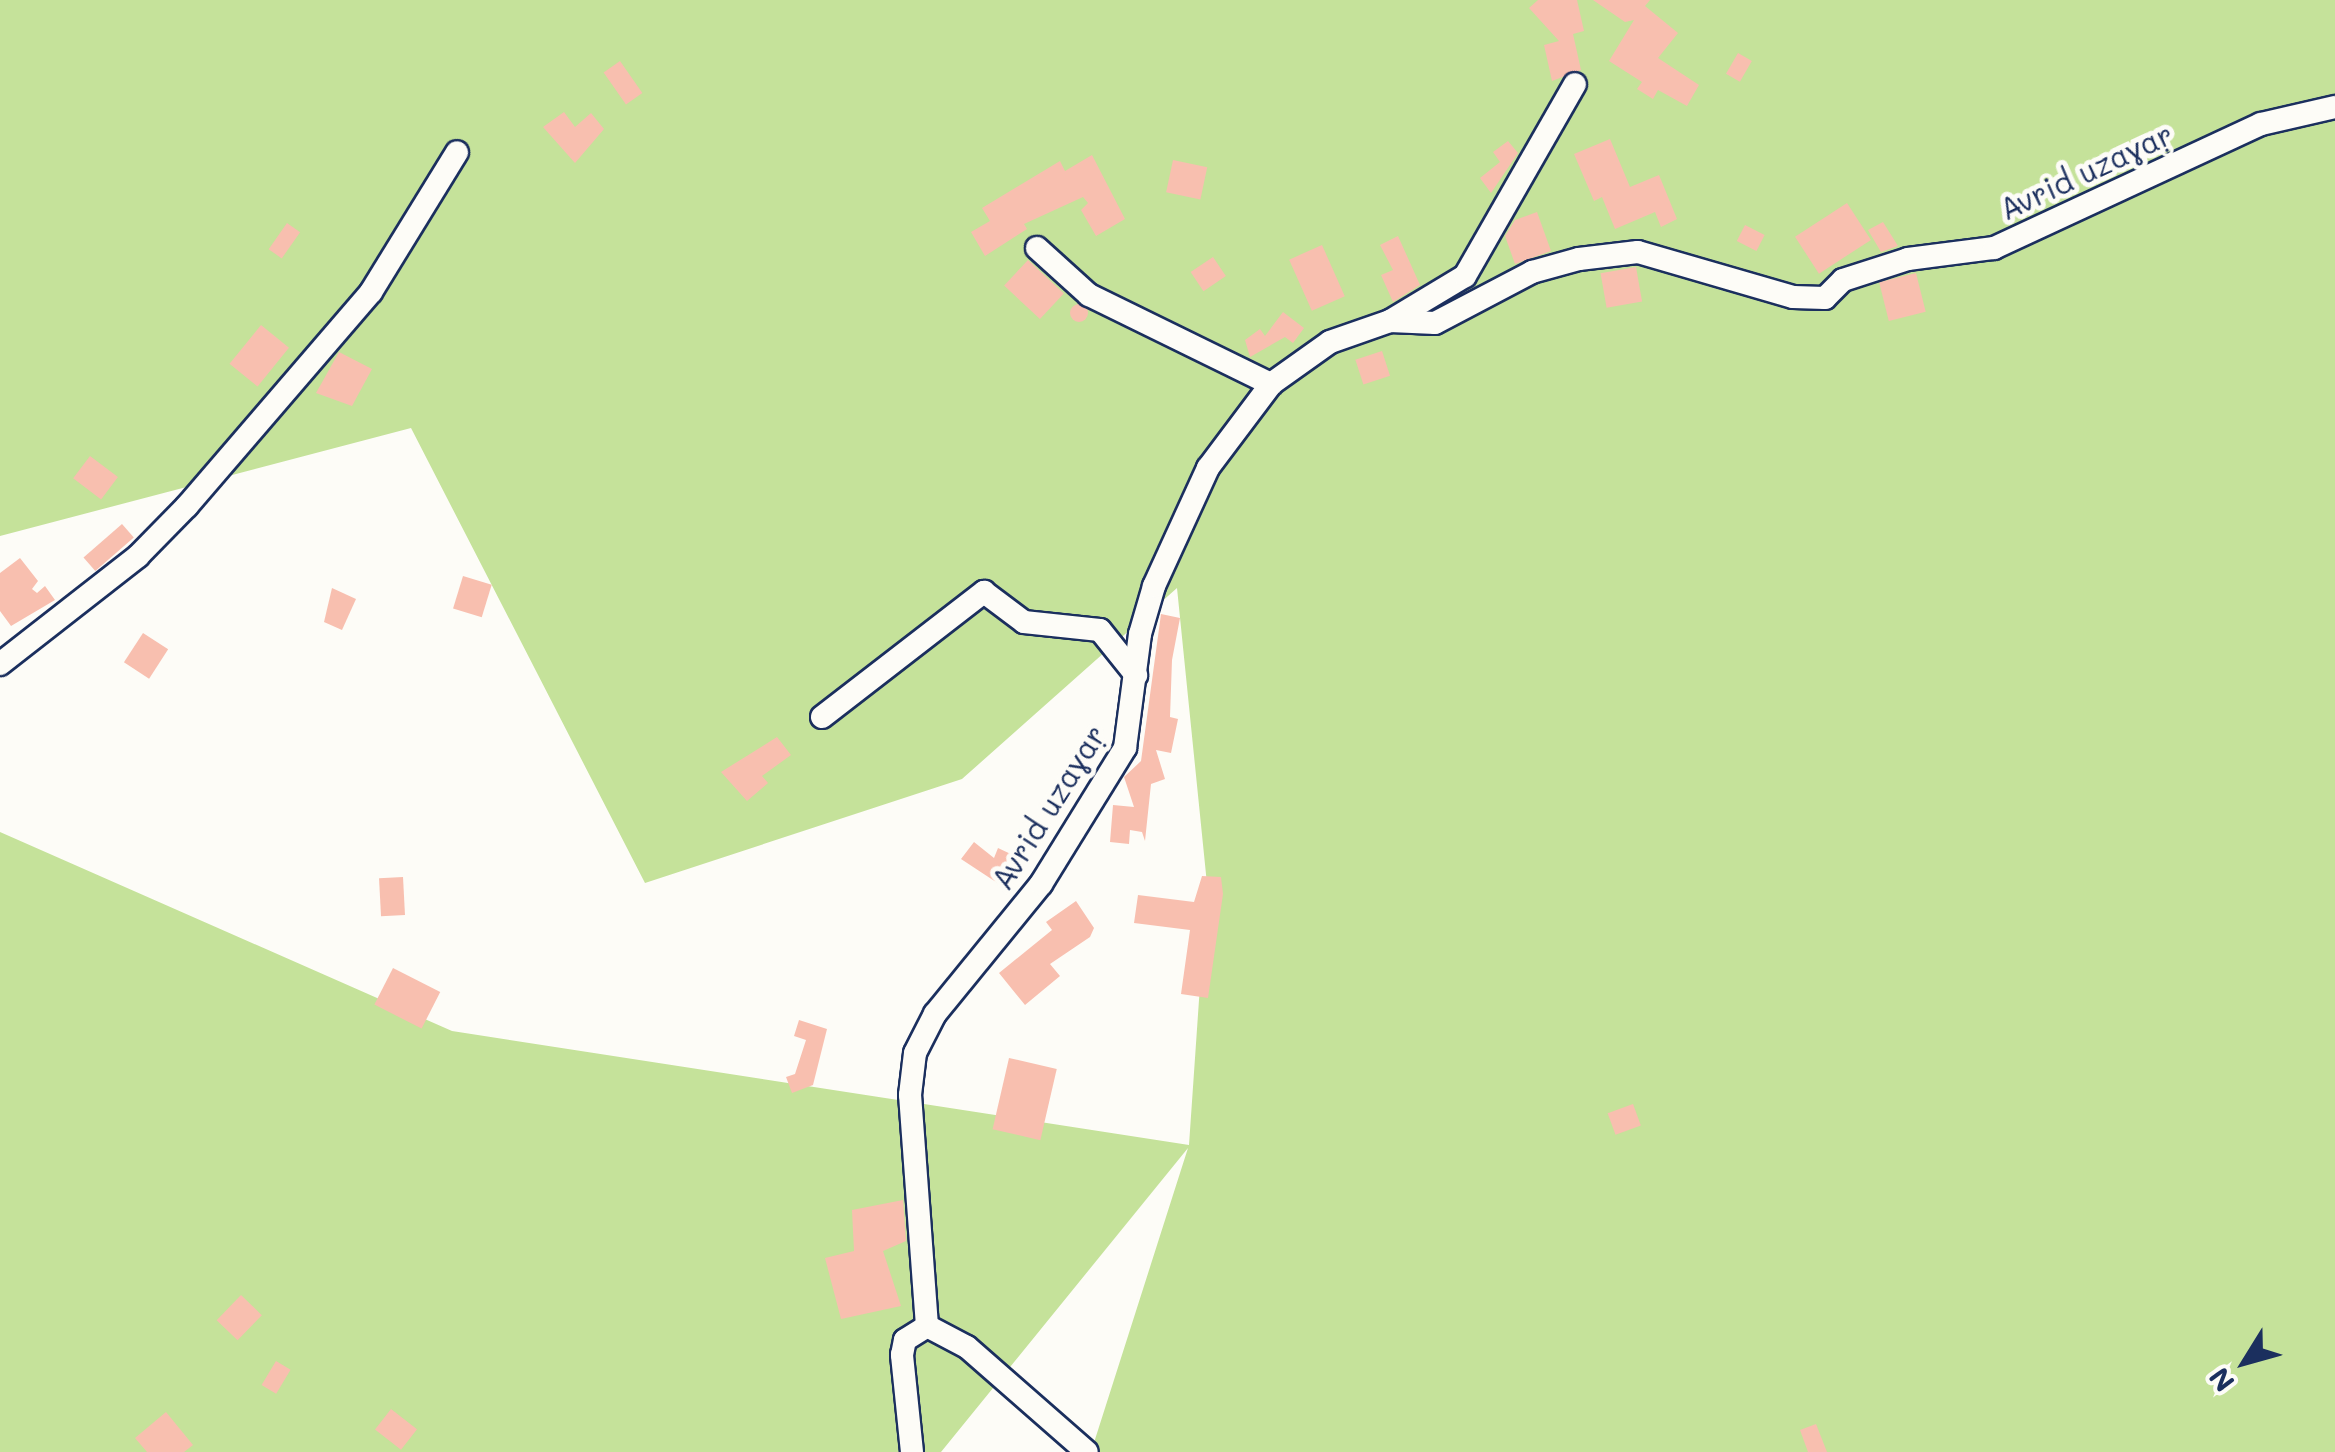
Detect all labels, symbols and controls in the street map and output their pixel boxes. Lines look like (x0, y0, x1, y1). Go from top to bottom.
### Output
street label: Avrid uzaɣaṛ (1994, 115, 2178, 227)
street label: Avrid uzaɣaṛ (983, 718, 1113, 896)
north arrow (2195, 1312, 2295, 1412)
text: N (2200, 1361, 2242, 1399)

